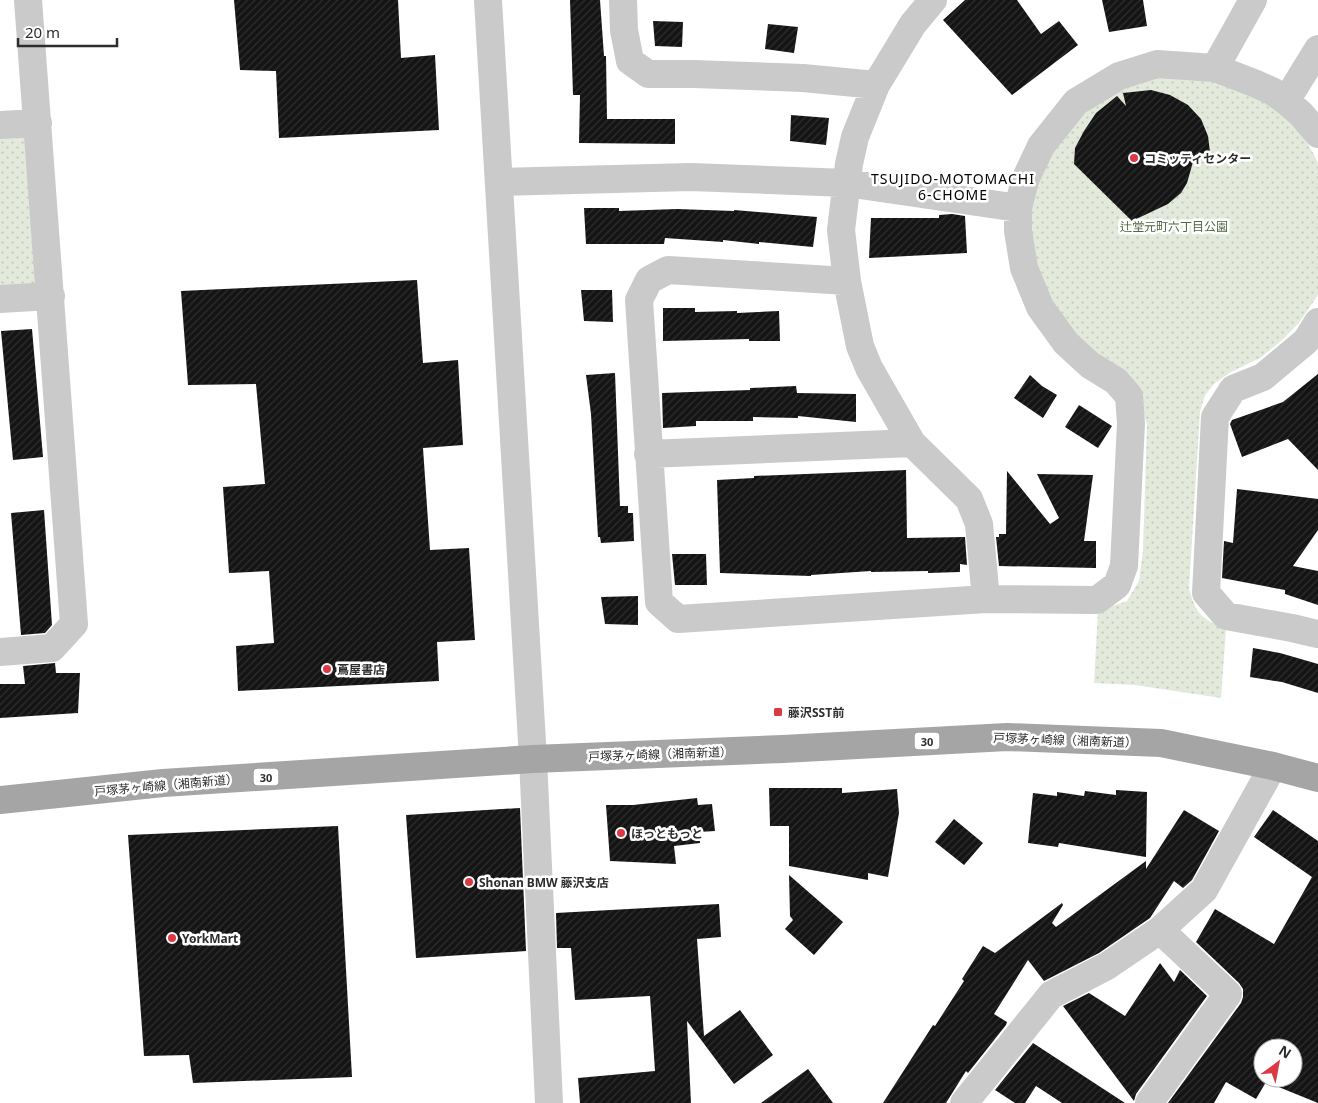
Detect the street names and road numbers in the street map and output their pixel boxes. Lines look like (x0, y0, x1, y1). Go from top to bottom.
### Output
street label: 戸塚茅ヶ崎線（湘南新道） (993, 729, 1137, 751)
road number: 30 (914, 732, 940, 749)
street label: 戸塚茅ヶ崎線（湘南新道） (588, 743, 732, 765)
road number: 30 (254, 769, 278, 786)
street label: 戸塚茅ヶ崎線（湘南新道） (94, 770, 238, 800)

